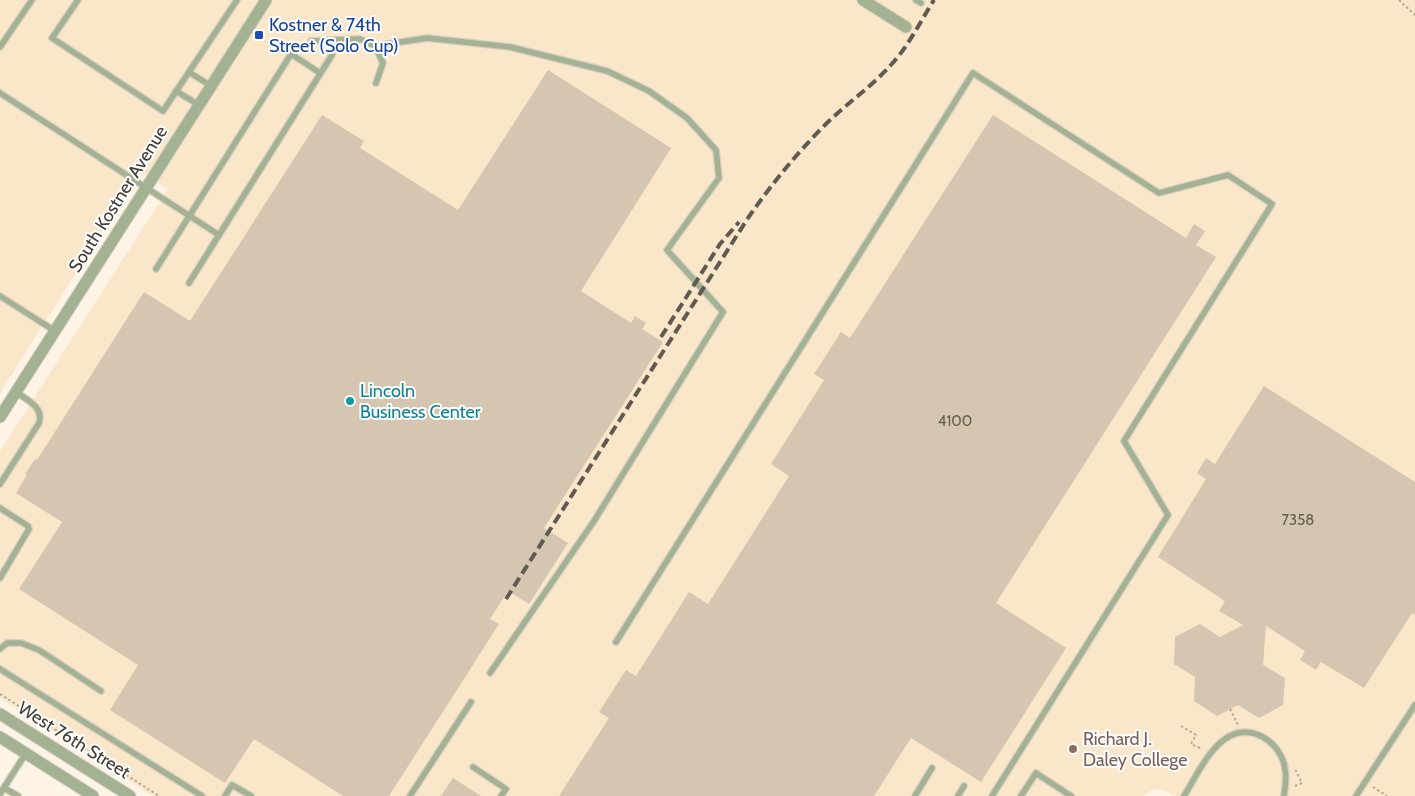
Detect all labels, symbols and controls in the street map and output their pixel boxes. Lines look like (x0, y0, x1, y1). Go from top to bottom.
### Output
place label: Kostner & 74th Street (Solo Cup) (269, 14, 399, 57)
marker: Kostner & 74th Street (Solo Cup) (253, 29, 265, 41)
street label: South Kostner Avenue (64, 122, 172, 276)
place label: Lincoln Business Center (360, 380, 481, 423)
marker: Lincoln Business Center (344, 395, 356, 407)
house number: 4100 (938, 412, 972, 430)
house number: 7358 (1282, 511, 1314, 529)
street label: West 76th Street (14, 697, 134, 783)
place label: Richard J. Daley College (1083, 728, 1188, 771)
marker: Richard J. Daley College (1067, 743, 1079, 755)

